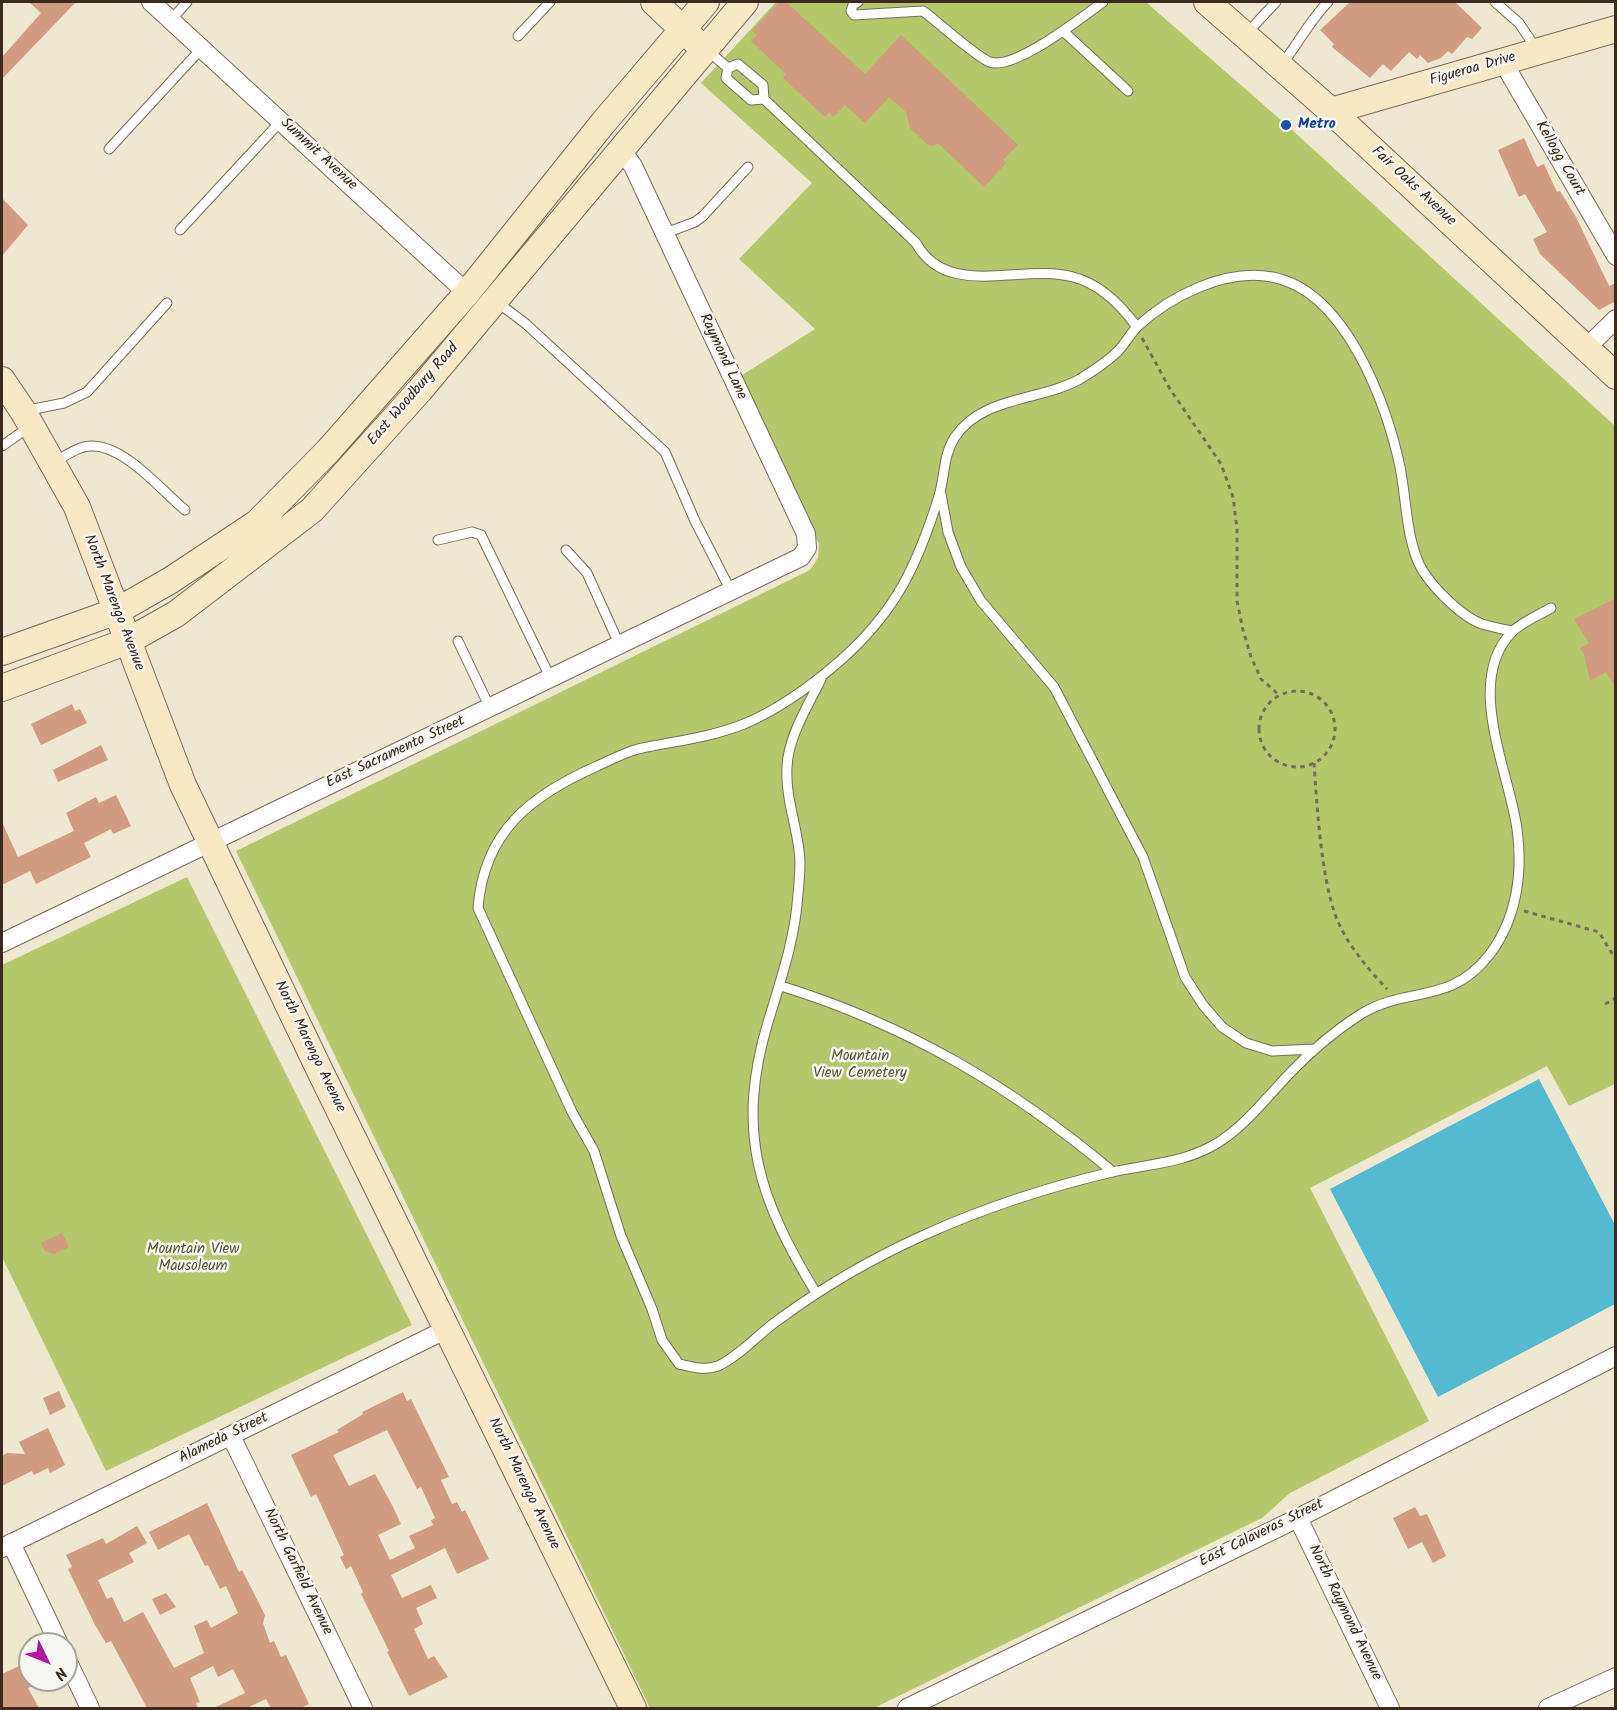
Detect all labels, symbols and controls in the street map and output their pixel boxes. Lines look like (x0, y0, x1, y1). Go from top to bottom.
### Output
street label: Figueroa Drive (1428, 49, 1518, 91)
street label: Summit Avenue (276, 115, 360, 195)
place label: Metro (1298, 116, 1336, 134)
marker: Metro (1279, 118, 1293, 132)
street label: Kellogg Court (1530, 118, 1588, 200)
street label: Fair Oaks Avenue (1367, 143, 1459, 231)
street label: Raymond Lane (694, 311, 750, 403)
street label: East Woodbury Road (365, 340, 463, 450)
street label: North Marengo Avenue (79, 532, 147, 674)
street label: East Sacramento Street (324, 713, 468, 793)
street label: North Marengo Avenue (269, 978, 349, 1116)
park label: Mountain View Cemetery (813, 1048, 907, 1083)
park label: Mountain View Mausoleum (147, 1241, 239, 1276)
street label: Alameda Street (176, 1410, 272, 1468)
street label: North Marengo Avenue (483, 1415, 563, 1553)
street label: East Calaveras Street (1197, 1496, 1327, 1572)
street label: North Garfield Avenue (258, 1506, 336, 1638)
street label: North Raymond Avenue (1303, 1542, 1385, 1684)
north arrow (18, 1632, 78, 1692)
text: N (47, 1661, 73, 1685)

